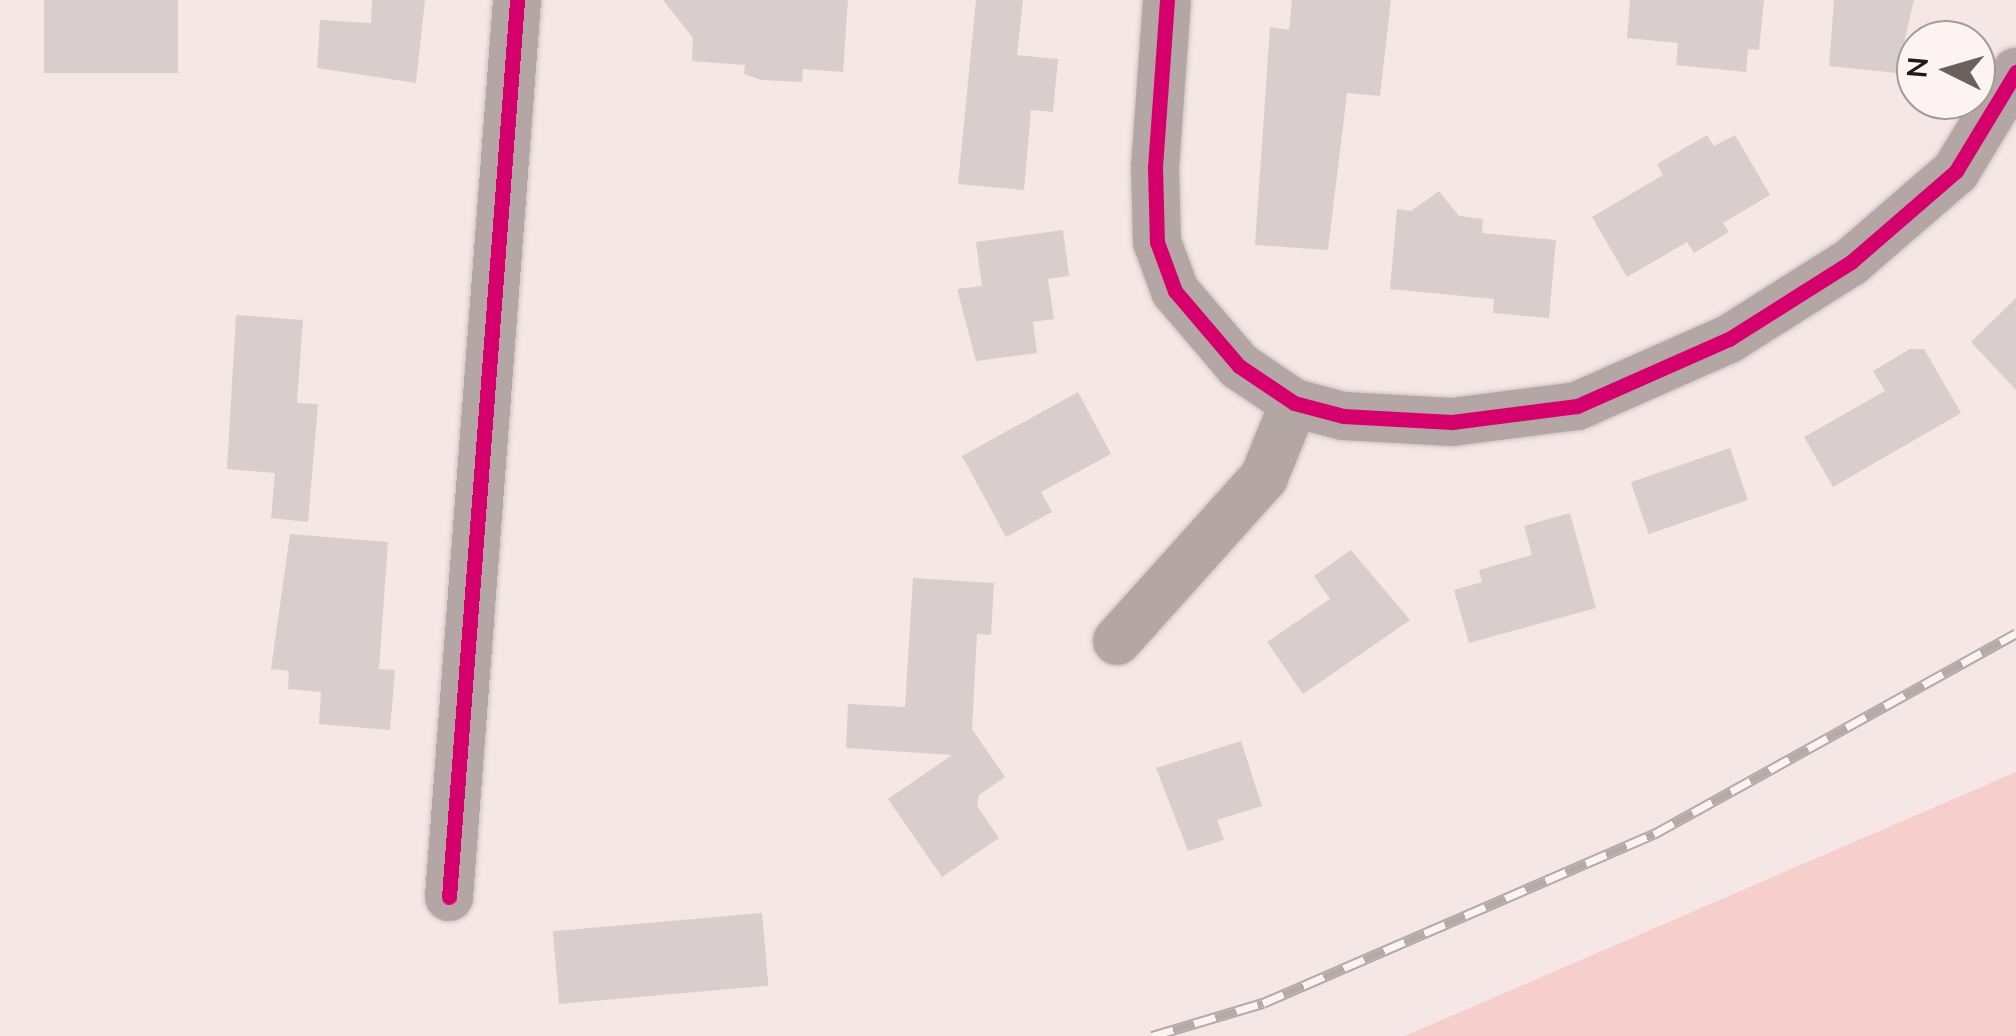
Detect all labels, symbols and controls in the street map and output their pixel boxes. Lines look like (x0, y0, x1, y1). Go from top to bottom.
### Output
north arrow (1896, 20, 1996, 120)
text: N (1898, 55, 1938, 80)

